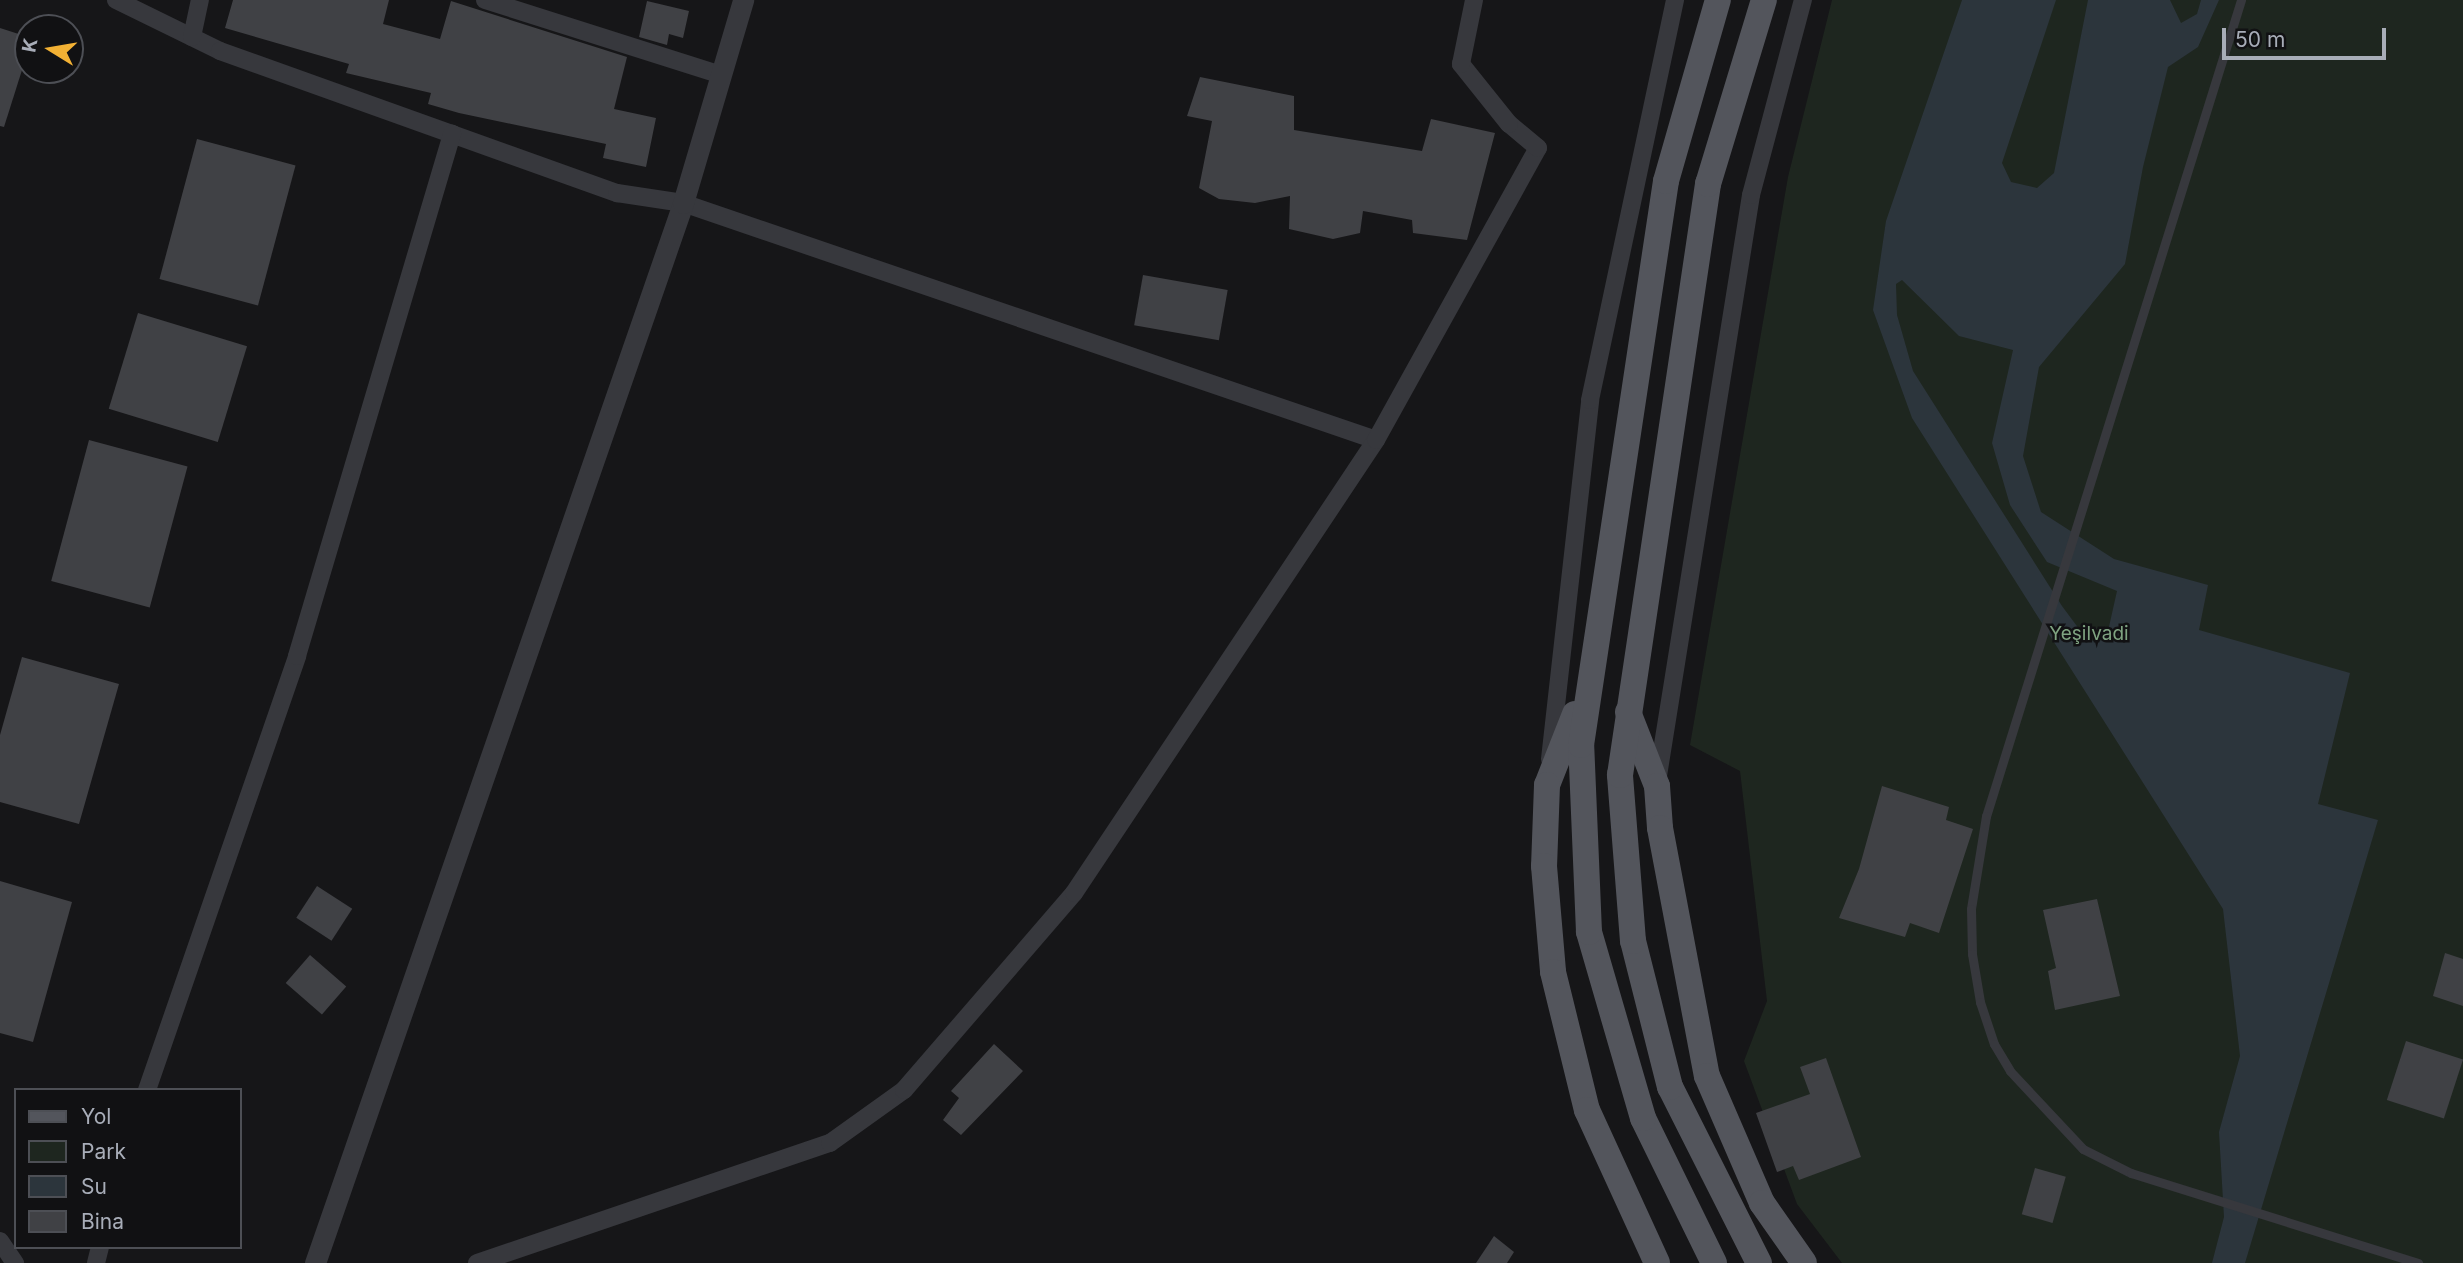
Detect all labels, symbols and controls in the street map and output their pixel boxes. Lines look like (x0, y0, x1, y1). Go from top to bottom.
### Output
north arrow (14, 14, 84, 84)
scale bar (2225, 14, 2390, 58)
text: 50 m (2235, 27, 2285, 52)
text: K (17, 36, 42, 54)
park label: Yeşilvadi (2049, 623, 2129, 645)
legend (14, 1088, 242, 1249)
text: Yol (81, 1104, 111, 1129)
text: Park (81, 1139, 126, 1164)
text: Su (81, 1174, 107, 1199)
text: Bina (81, 1209, 124, 1234)

